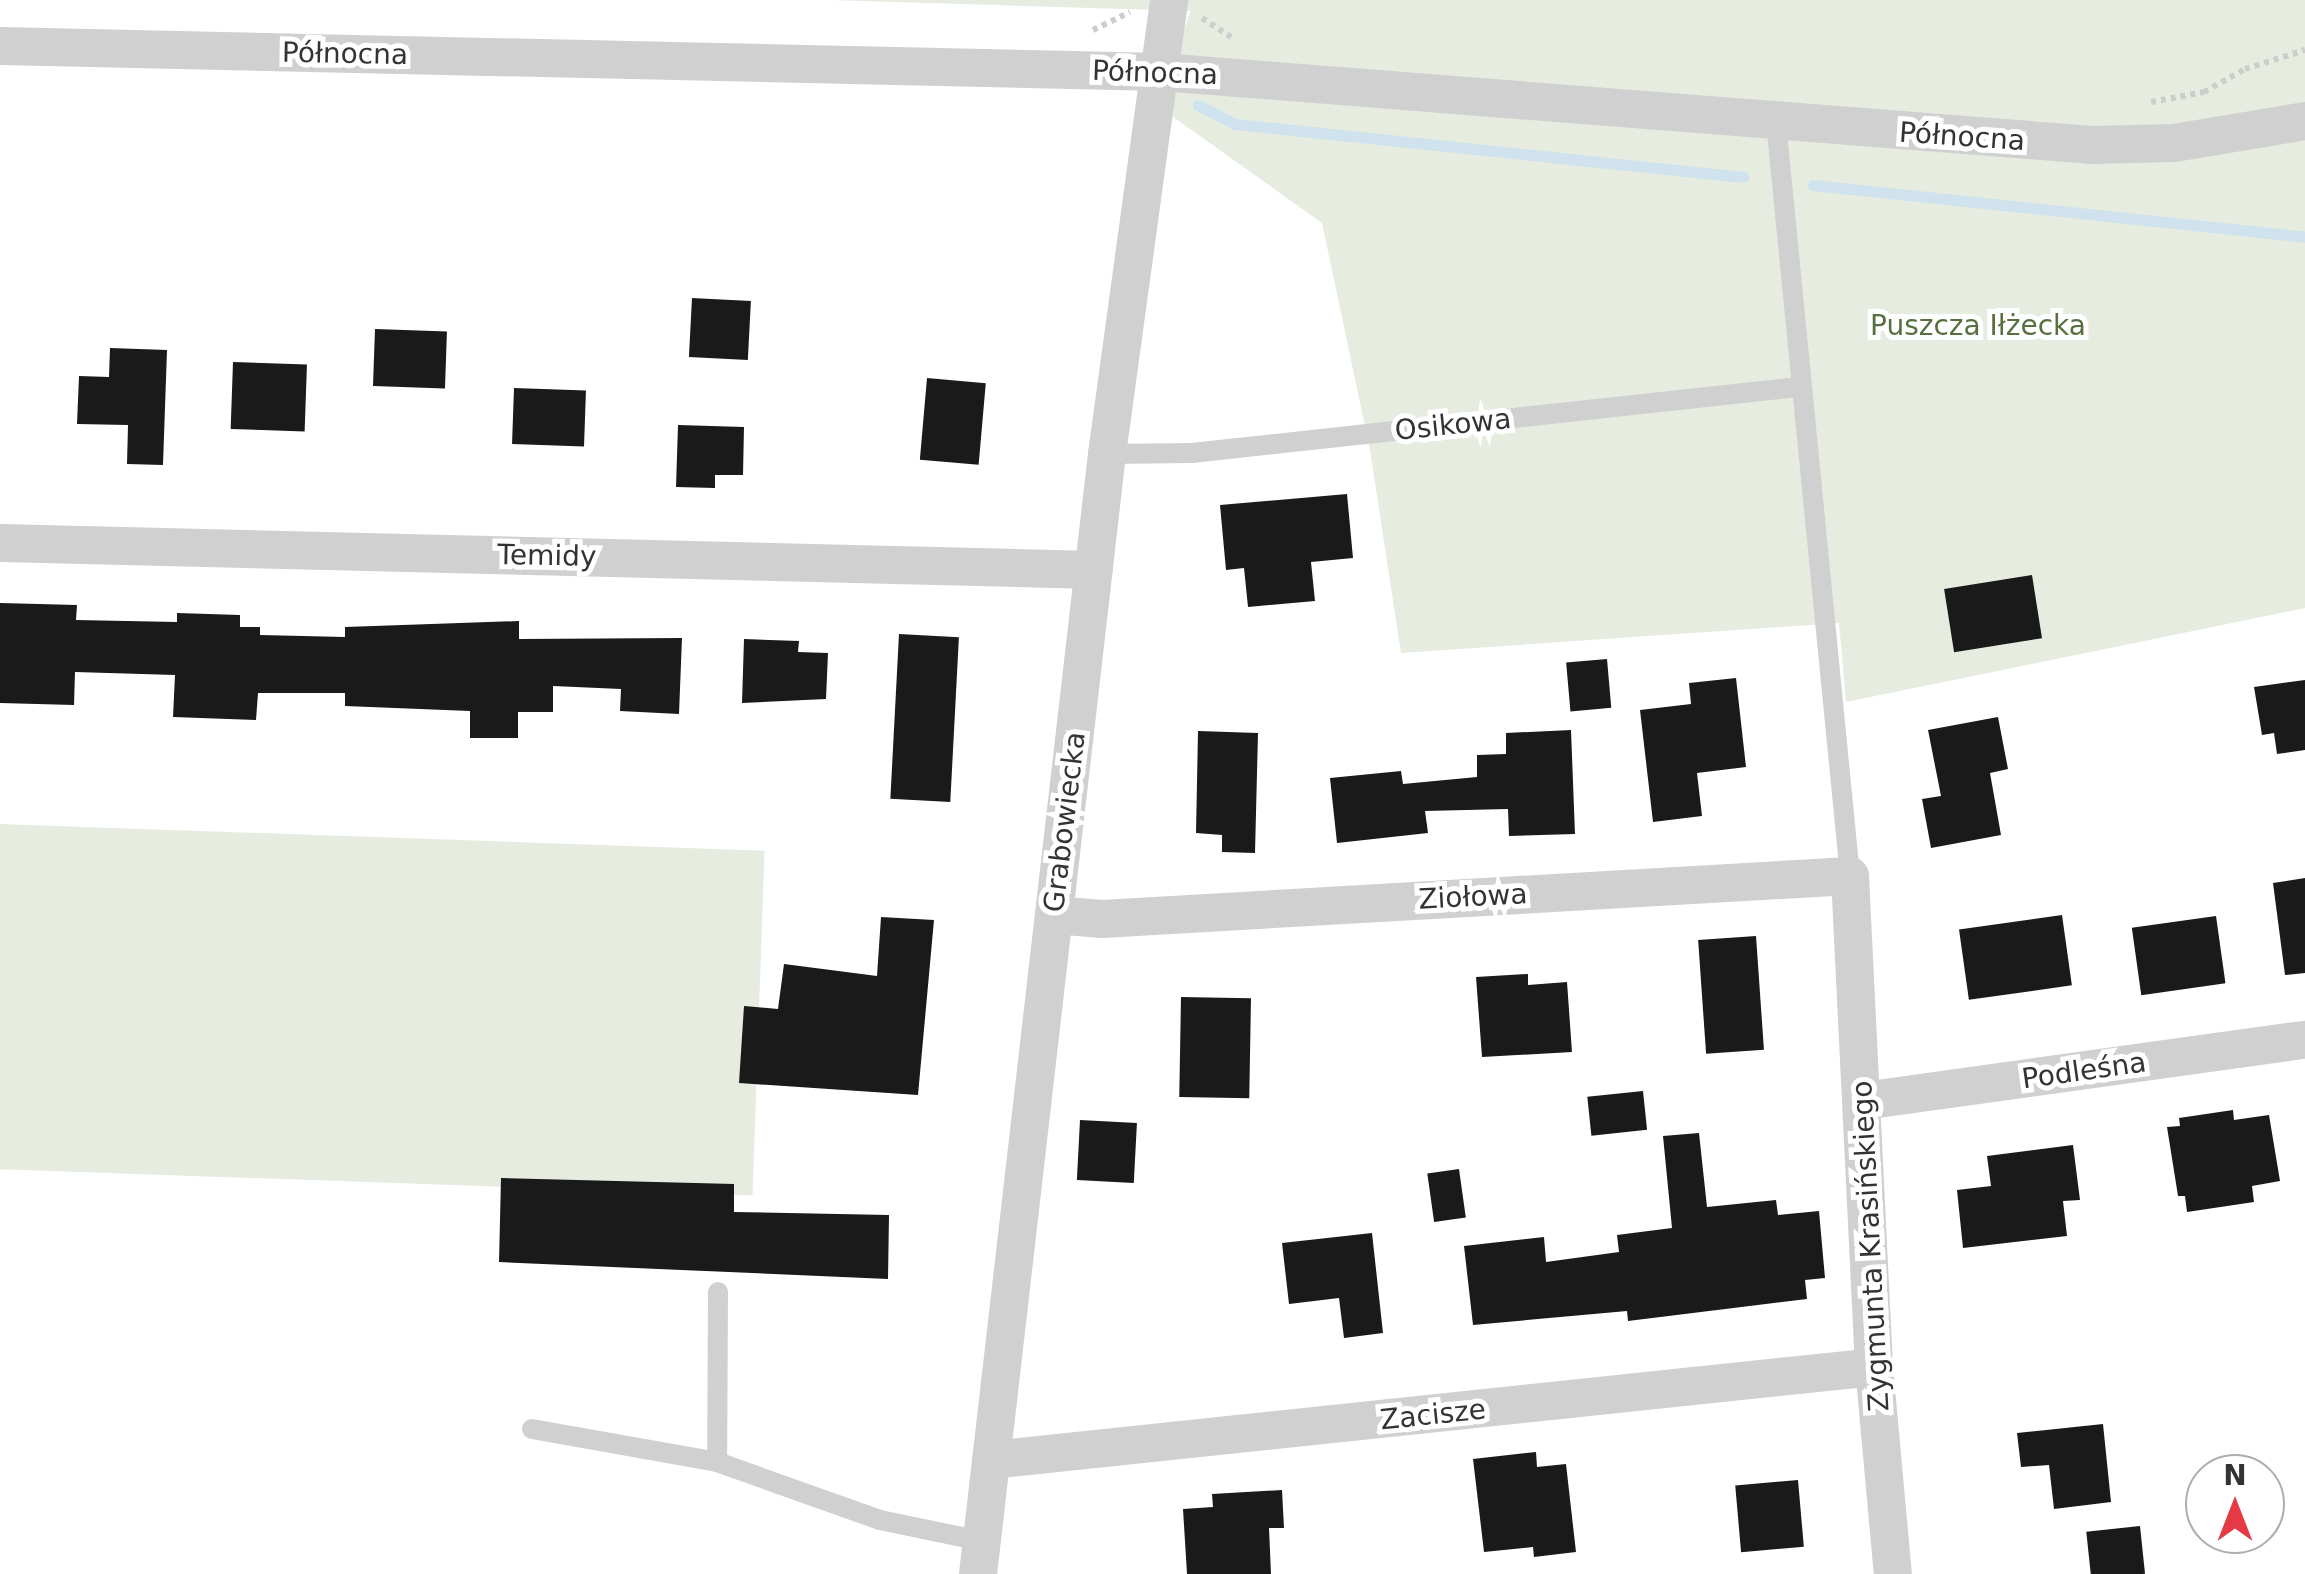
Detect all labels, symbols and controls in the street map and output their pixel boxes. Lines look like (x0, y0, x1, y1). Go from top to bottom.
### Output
street label: Północna (282, 36, 408, 72)
street label: Północna (1091, 54, 1219, 92)
street label: Północna (1898, 116, 2026, 158)
park label: Puszcza Iłżecka (1870, 309, 2086, 343)
street label: Osikowa (1393, 402, 1513, 448)
street label: Temidy (497, 538, 597, 574)
street label: Grabowiecka (1037, 730, 1093, 914)
street label: Ziołowa (1418, 877, 1528, 917)
street label: Podleśna (2020, 1046, 2148, 1096)
street label: Zygmunta Krasińskiego (1846, 1080, 1896, 1412)
street label: Zacisze (1379, 1393, 1487, 1437)
north arrow (2185, 1454, 2285, 1554)
text: N (2223, 1459, 2247, 1492)

